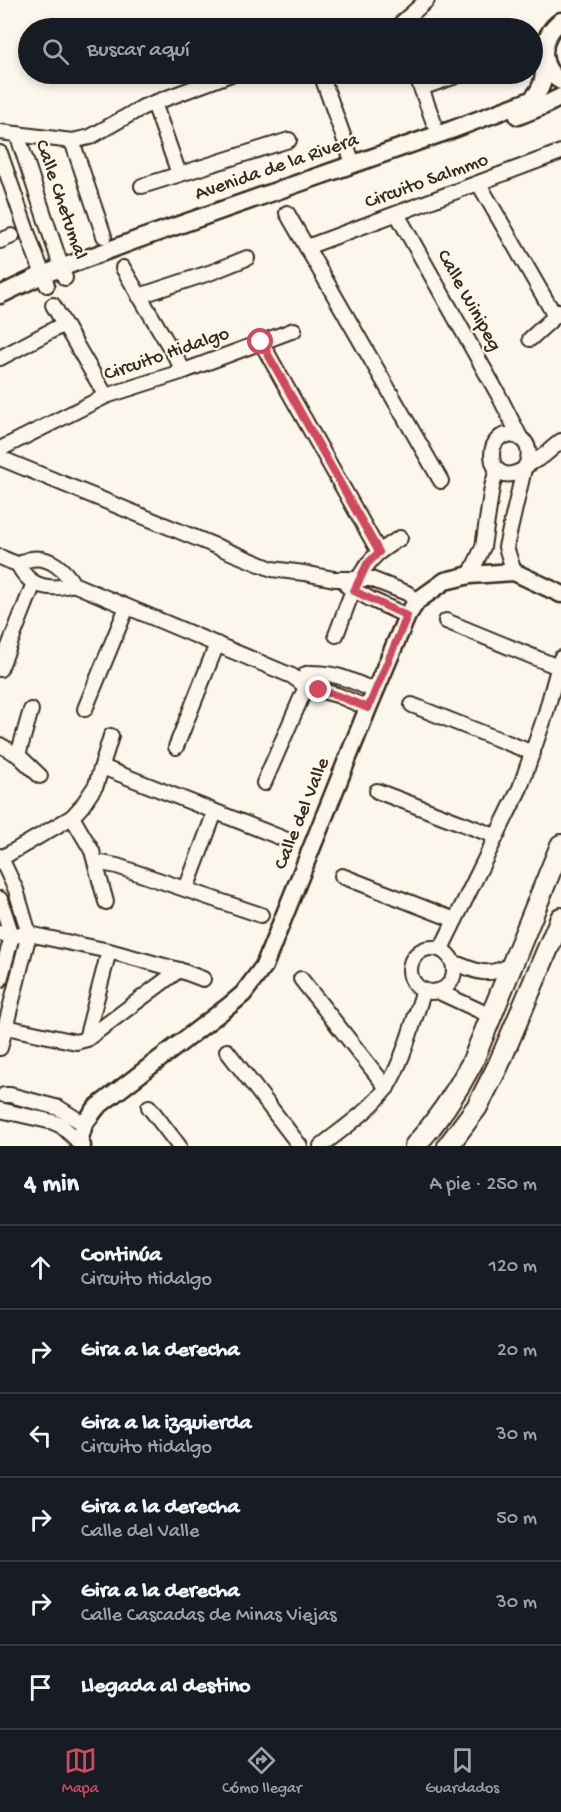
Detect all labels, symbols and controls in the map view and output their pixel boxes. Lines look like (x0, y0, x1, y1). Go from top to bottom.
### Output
search box (18, 18, 543, 84)
icon: search (39, 35, 72, 68)
text: Buscar aquí (87, 38, 190, 64)
street label: Avenida de la Rivera (192, 129, 363, 207)
street label: Calle Chetumal (29, 137, 91, 263)
street label: Circuito Salmmo (362, 149, 492, 215)
street label: Calle Winipeg (431, 246, 505, 356)
street label: Circuito Hidalgo (101, 323, 233, 387)
route start (247, 328, 273, 354)
route end (305, 676, 331, 702)
street label: Calle del Valle (270, 754, 336, 873)
text: 4 min (24, 1170, 79, 1201)
text: A pie · 250 m (430, 1174, 537, 1197)
text: Continúa (81, 1243, 162, 1269)
icon: ahead (24, 1251, 57, 1284)
text: 120 m (489, 1256, 537, 1279)
text: Circuito Hidalgo (81, 1269, 212, 1292)
icon: right (24, 1335, 57, 1368)
text: Gira a la derecha (81, 1338, 239, 1364)
text: 20 m (497, 1340, 537, 1363)
text: Gira a la izquierda (81, 1411, 252, 1437)
icon: left (24, 1419, 57, 1452)
text: 30 m (496, 1424, 537, 1447)
text: Circuito Hidalgo (81, 1437, 212, 1460)
text: Gira a la derecha (81, 1495, 239, 1521)
icon: right (24, 1503, 57, 1536)
text: 50 m (496, 1508, 537, 1531)
text: Calle del Valle (81, 1521, 199, 1544)
text: Gira a la derecha (81, 1579, 239, 1605)
icon: right (24, 1587, 57, 1620)
text: 30 m (496, 1592, 537, 1615)
text: Calle Cascadas de Minas Viejas (81, 1605, 337, 1628)
icon: arrive (24, 1671, 57, 1704)
text: Llegada al destino (81, 1674, 251, 1700)
tab: Mapa (62, 1744, 99, 1799)
tab: Cómo llegar (222, 1744, 302, 1799)
tab: Guardados (425, 1744, 499, 1799)

